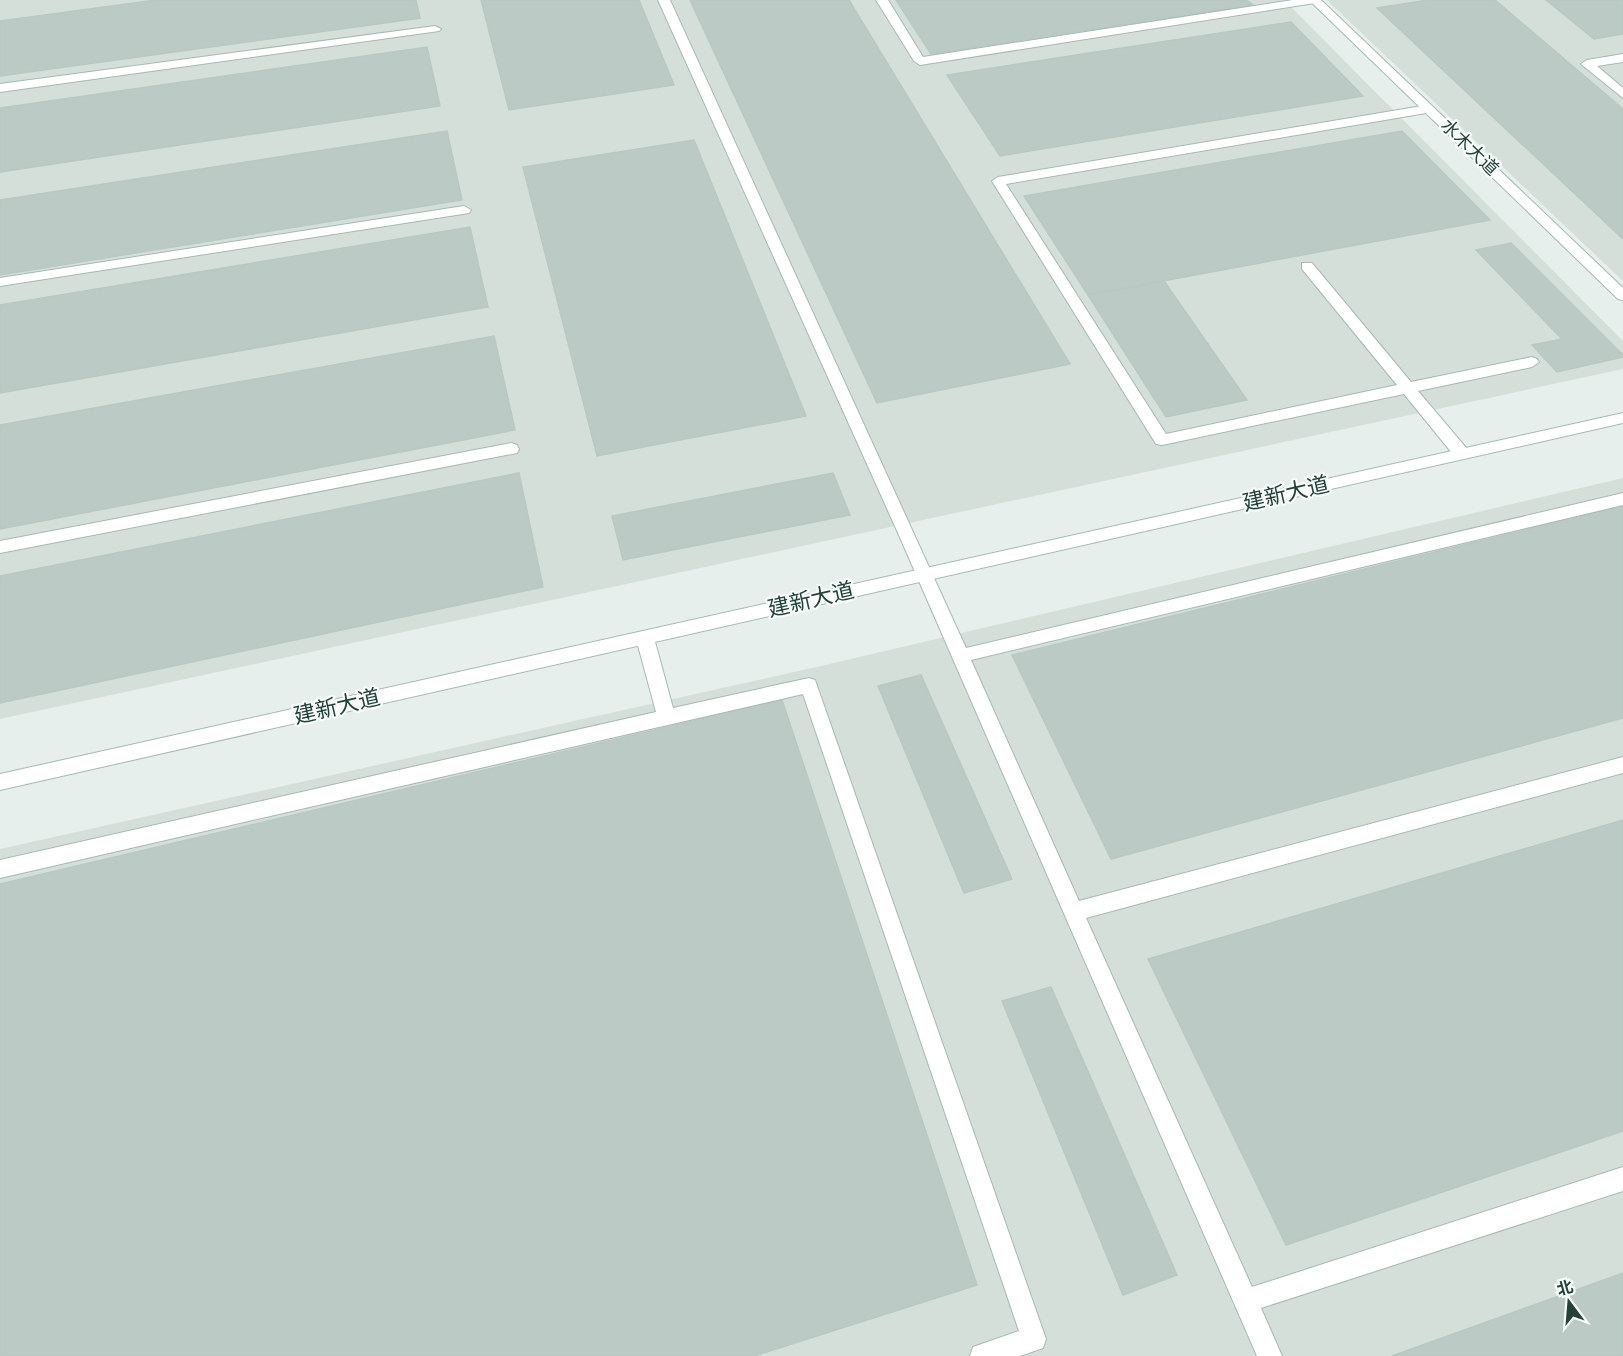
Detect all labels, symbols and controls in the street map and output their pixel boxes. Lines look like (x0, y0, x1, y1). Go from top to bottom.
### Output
street label: 水木大道 (1437, 115, 1503, 179)
street label: 建新大道 (1240, 472, 1331, 515)
street label: 建新大道 (765, 578, 856, 621)
street label: 建新大道 (291, 685, 382, 728)
north arrow (1539, 1272, 1599, 1332)
text: 北 (1555, 1278, 1575, 1298)

